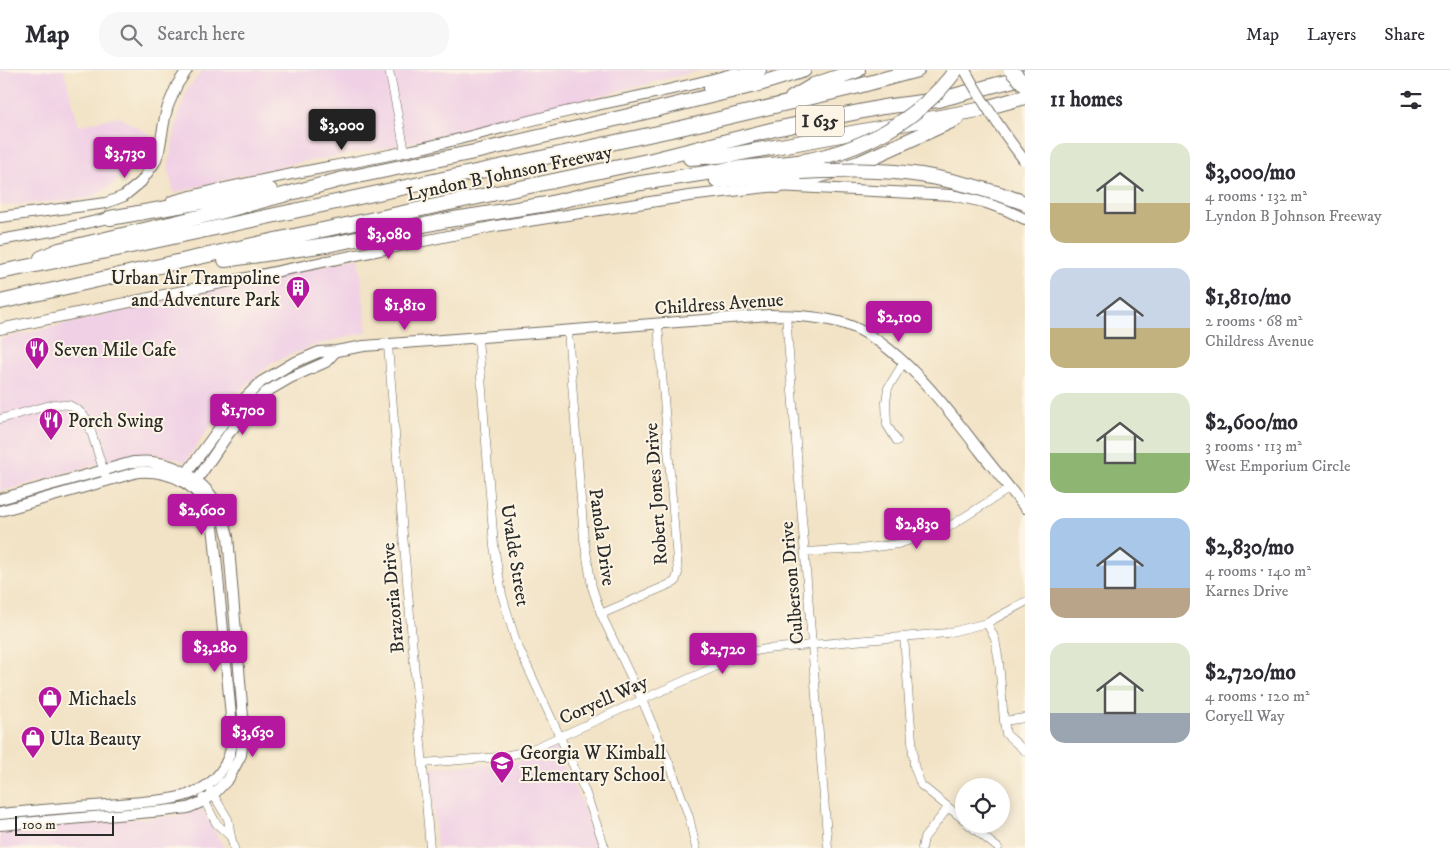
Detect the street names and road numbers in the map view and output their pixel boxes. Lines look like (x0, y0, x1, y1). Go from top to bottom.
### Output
road number: I 635 (796, 106, 844, 136)
street label: Lyndon B Johnson Freeway (404, 140, 615, 207)
street label: Childress Avenue (654, 289, 784, 320)
street label: Robert Jones Drive (640, 422, 673, 566)
street label: Panola Drive (583, 487, 620, 588)
street label: Uvalde Street (495, 503, 534, 608)
street label: Culberson Drive (776, 520, 809, 645)
street label: Brazoria Drive (377, 542, 410, 654)
street label: Coryell Way (556, 670, 652, 730)

